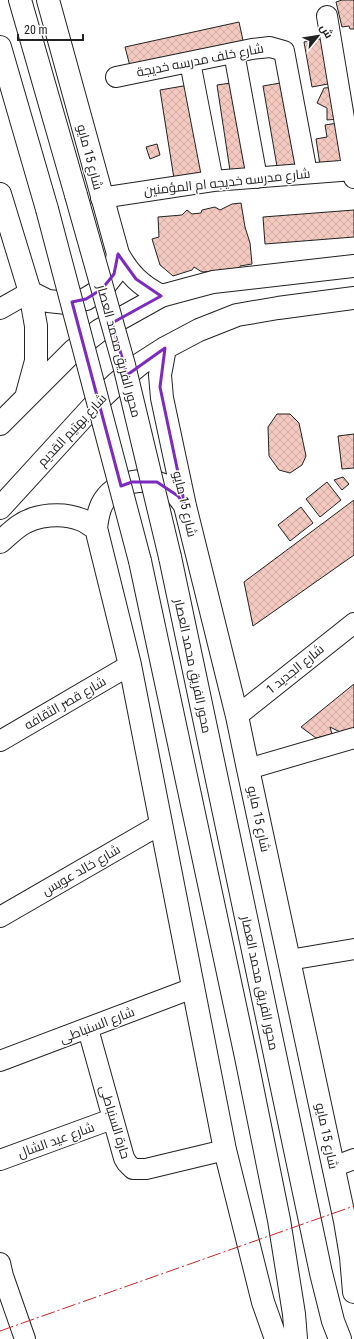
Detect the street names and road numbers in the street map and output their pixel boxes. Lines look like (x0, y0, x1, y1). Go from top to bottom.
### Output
street label: شارع خلف مدرسه خديجة (135, 40, 265, 81)
street label: شارع 15 مايو (73, 123, 106, 192)
street label: شارع مدرسه خديجه ام المؤمنين (143, 166, 311, 200)
street label: محور الفريق محمد العصار (94, 282, 144, 419)
street label: شارع بهتيم القديم (35, 391, 111, 471)
street label: شارع 15 مايو (169, 470, 200, 539)
street label: محور الفريق محمد العصار (171, 596, 215, 735)
street label: شارع الجديد 1 (263, 641, 328, 698)
street label: شارع قصر الثقافه (21, 673, 109, 733)
street label: شارع 15 مايو (244, 785, 273, 854)
street label: شارع خالد عويس (39, 842, 123, 899)
street label: محور الفريق محمد العصار (238, 913, 282, 1052)
street label: شارع السنباطى (57, 1004, 137, 1047)
street label: حارة السنباطى (97, 1083, 133, 1161)
street label: شارع 15 مايو (312, 1102, 341, 1171)
street label: شارع عيد الشال (16, 1119, 97, 1162)

